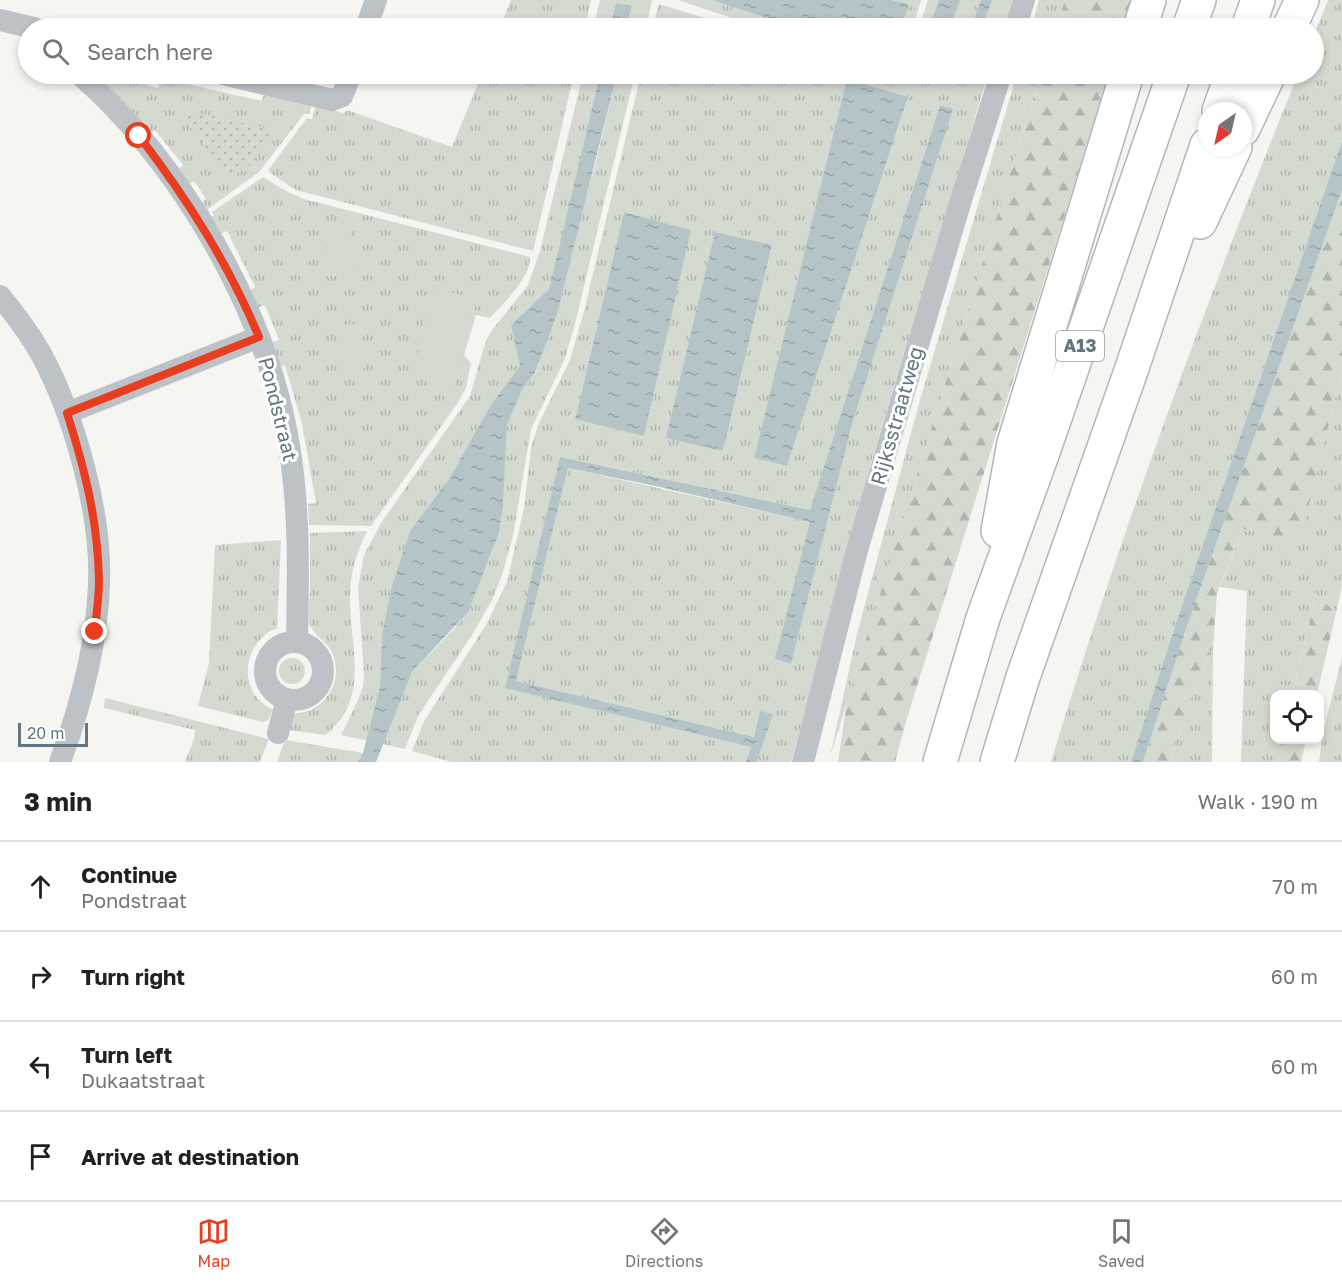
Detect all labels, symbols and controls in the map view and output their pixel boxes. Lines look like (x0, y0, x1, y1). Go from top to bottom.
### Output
search box (18, 18, 1324, 84)
icon: search (39, 35, 72, 68)
text: Search here (87, 38, 213, 65)
north arrow (1198, 102, 1252, 156)
route start (125, 122, 151, 148)
road number: A13 (1056, 331, 1104, 361)
street label: Rijksstraatweg (865, 344, 927, 488)
street label: Pondstraat (254, 354, 303, 463)
route end (81, 618, 107, 644)
map controls (1270, 690, 1324, 744)
button: locate (1270, 690, 1324, 744)
scale bar (18, 720, 88, 748)
text: 20 m (27, 723, 64, 743)
text: 3 min (24, 786, 92, 817)
text: Walk · 190 m (1198, 789, 1318, 813)
text: Continue (81, 861, 177, 888)
icon: ahead (24, 870, 57, 903)
text: 70 m (1272, 874, 1318, 898)
text: Pondstraat (81, 888, 187, 912)
icon: right (24, 960, 57, 993)
text: Turn right (81, 963, 185, 990)
text: 60 m (1271, 964, 1318, 988)
text: Turn left (81, 1041, 172, 1068)
icon: left (24, 1050, 57, 1083)
text: 60 m (1271, 1054, 1318, 1078)
text: Dukaatstraat (81, 1068, 205, 1092)
icon: arrive (24, 1140, 57, 1173)
text: Arrive at destination (81, 1143, 299, 1170)
tab: Map (197, 1215, 230, 1271)
tab: Directions (625, 1215, 703, 1271)
tab: Saved (1098, 1215, 1145, 1271)

